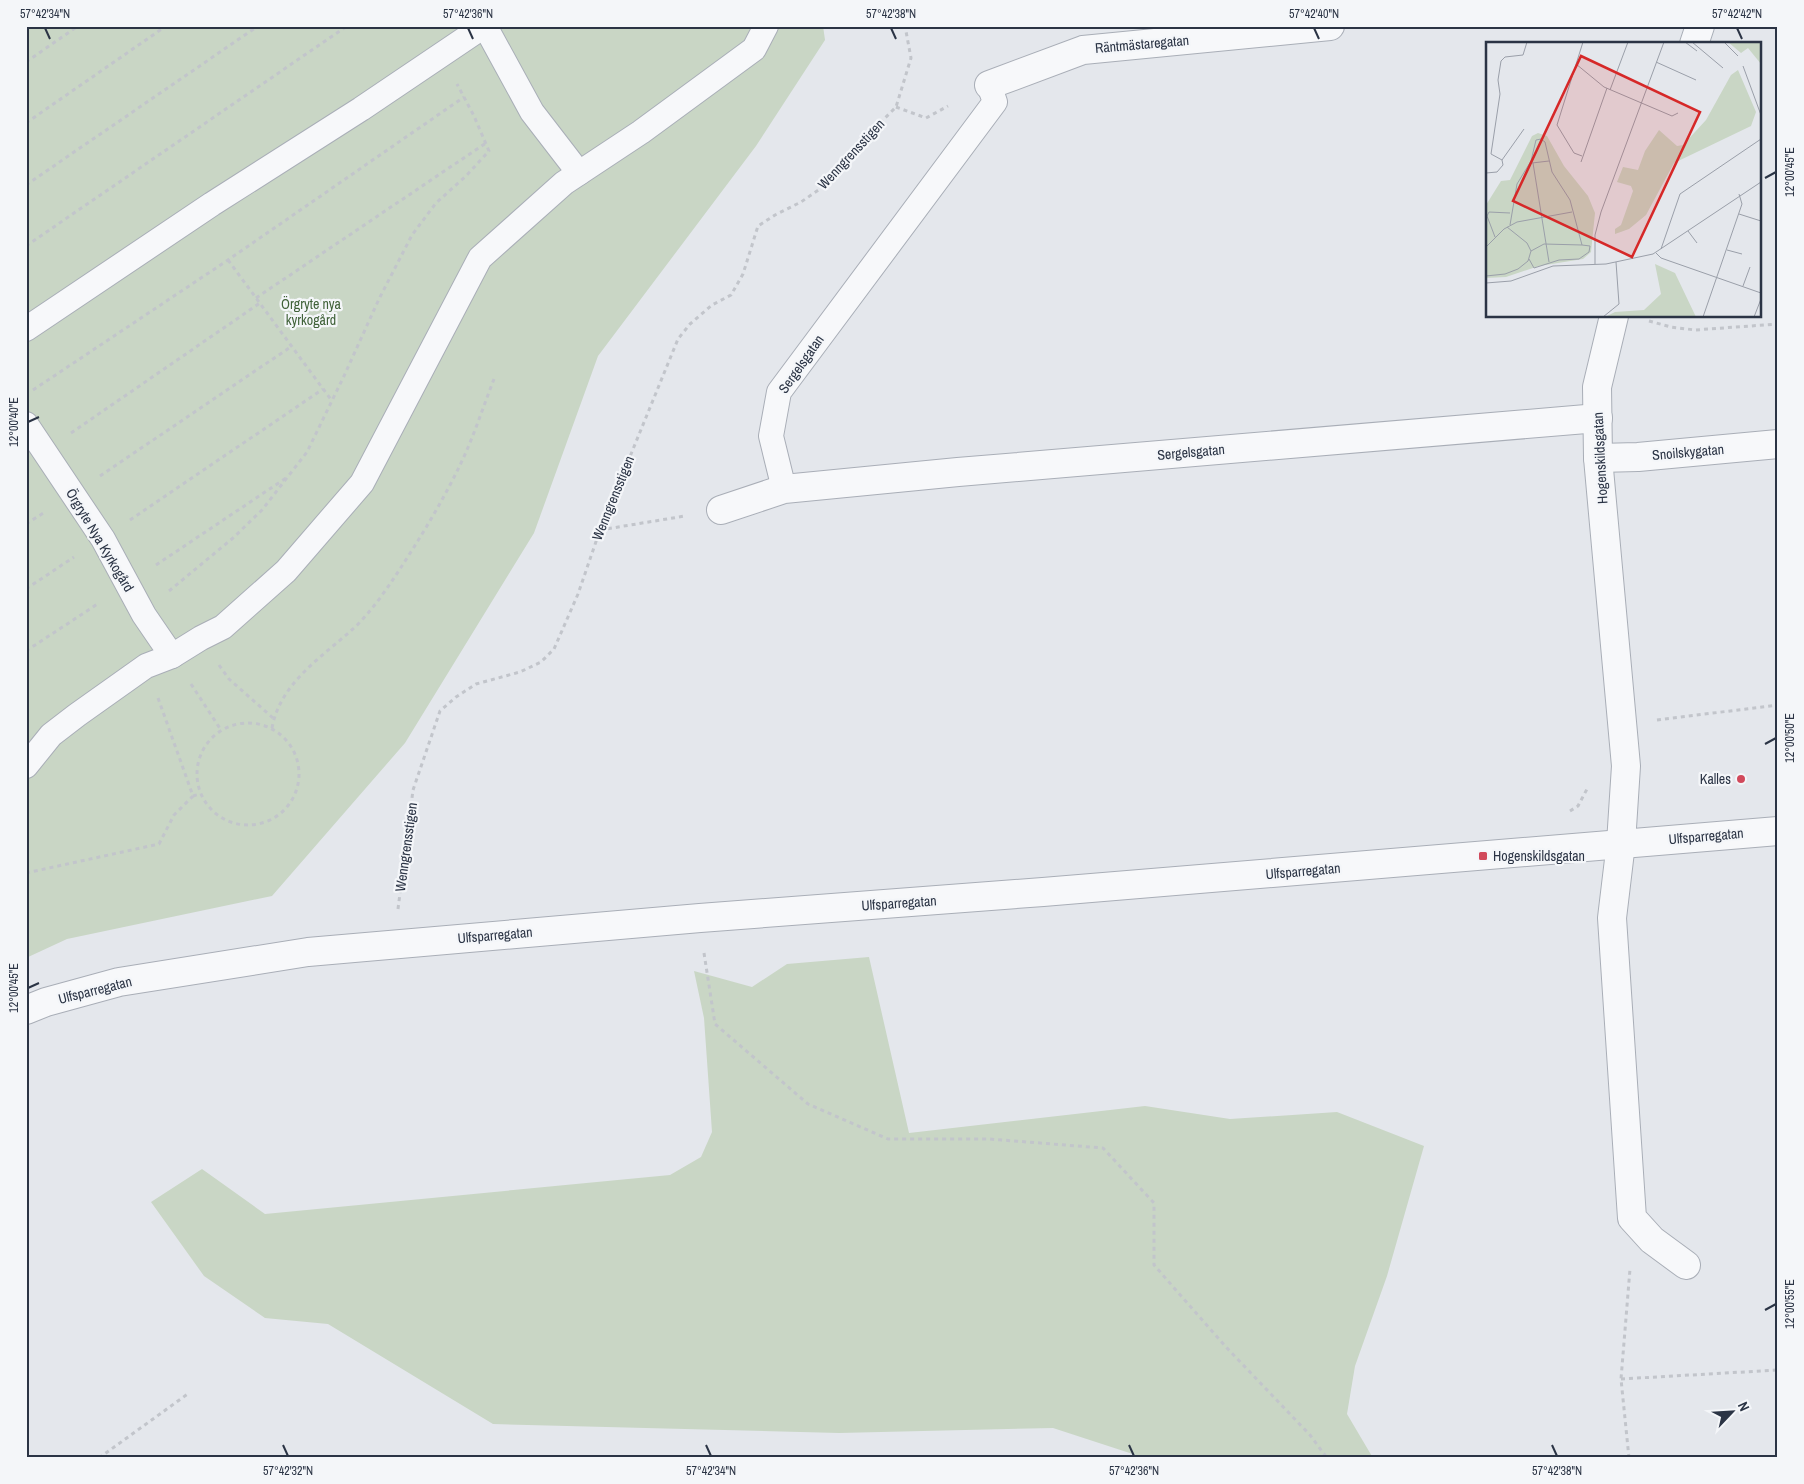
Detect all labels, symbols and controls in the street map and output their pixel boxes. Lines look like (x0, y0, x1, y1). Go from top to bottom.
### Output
text: 57°42'34"N (20, 6, 70, 22)
text: 57°42'36"N (443, 6, 493, 22)
text: 57°42'38"N (866, 6, 916, 22)
text: 57°42'40"N (1289, 6, 1339, 22)
text: 57°42'42"N (1712, 6, 1762, 22)
street label: Räntmästaregatan (1094, 31, 1190, 57)
inset map (1486, 42, 1762, 318)
street label: Wenngrensstigen (814, 115, 888, 193)
text: 12°00'45"E (1782, 147, 1798, 197)
park label: Örgryte nya kyrkogård (281, 295, 342, 329)
street label: Sergelsgatan (774, 331, 828, 397)
text: 12°00'40"E (6, 397, 22, 447)
street label: Hogenskildsgatan (1589, 412, 1611, 504)
street label: Sergelsgatan (1157, 440, 1225, 464)
street label: Snoilskygatan (1651, 440, 1725, 464)
street label: Wenngrensstigen (588, 453, 638, 543)
street label: Örgryte Nya Kyrkogård (62, 485, 138, 595)
text: 12°00'50"E (1782, 713, 1798, 763)
place label: Kalles (1700, 770, 1731, 788)
marker: Kalles (1735, 773, 1747, 785)
street label: Wenngrensstigen (391, 801, 421, 893)
street label: Ulfsparregatan (1668, 824, 1744, 848)
place label: Hogenskildsgatan (1493, 847, 1585, 865)
marker: Hogenskildsgatan (1477, 850, 1489, 862)
street label: Ulfsparregatan (1265, 859, 1341, 883)
street label: Ulfsparregatan (861, 891, 937, 915)
street label: Ulfsparregatan (457, 923, 533, 947)
text: 12°00'45"E (6, 963, 22, 1013)
street label: Ulfsparregatan (56, 972, 134, 1008)
text: 12°00'55"E (1782, 1279, 1798, 1329)
north arrow (1706, 1386, 1756, 1436)
text: N (1734, 1399, 1754, 1414)
text: 57°42'32"N (263, 1463, 313, 1479)
text: 57°42'34"N (686, 1463, 736, 1479)
text: 57°42'36"N (1109, 1463, 1159, 1479)
text: 57°42'38"N (1532, 1463, 1582, 1479)

